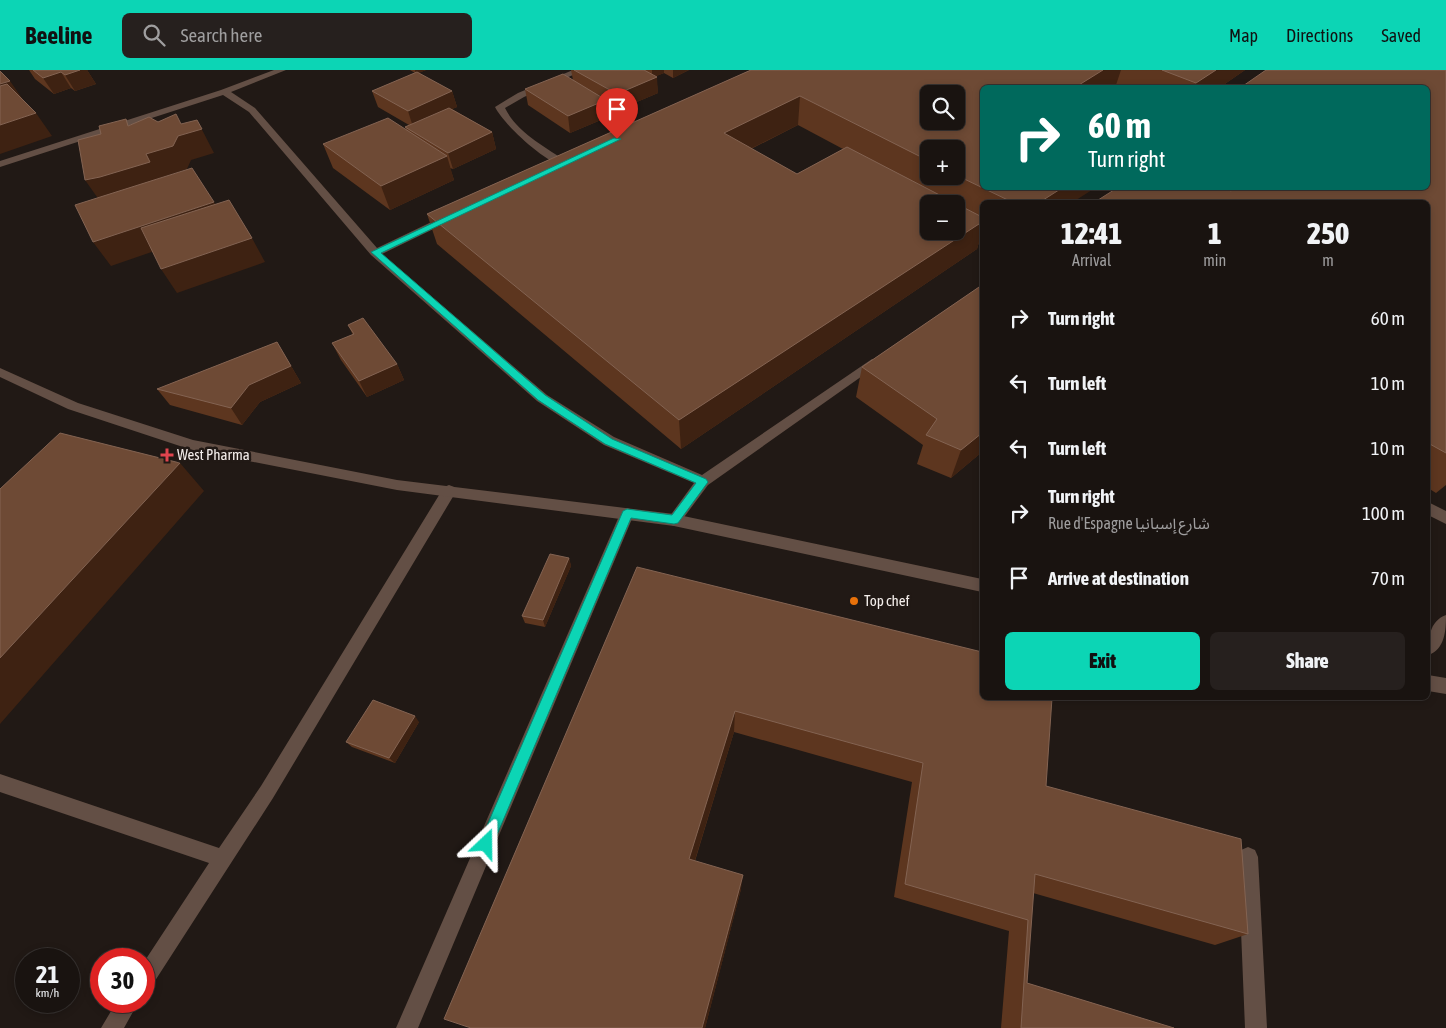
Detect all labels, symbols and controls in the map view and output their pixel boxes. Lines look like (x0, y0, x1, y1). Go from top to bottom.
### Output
search box (122, 13, 472, 58)
icon: search (140, 21, 168, 49)
text: Beeline (25, 22, 92, 49)
text: Search here (180, 24, 262, 46)
text: Map (1229, 25, 1258, 46)
text: Directions (1286, 25, 1353, 46)
text: Saved (1381, 25, 1421, 46)
map controls (920, 85, 965, 240)
button: search (920, 85, 965, 130)
pin (596, 88, 638, 139)
icon: arrive (603, 95, 631, 123)
icon: right (1005, 105, 1070, 170)
text: 60 m (1088, 105, 1151, 145)
button: + (920, 140, 965, 185)
text: Turn right (1088, 146, 1165, 172)
button: − (920, 195, 965, 240)
text: 12:41 (1061, 216, 1122, 250)
text: 1 (1208, 216, 1222, 250)
text: 250 (1307, 216, 1349, 250)
text: Arrival (1072, 251, 1111, 269)
text: min (1203, 251, 1226, 269)
text: m (1322, 251, 1334, 269)
icon: right (1005, 304, 1033, 332)
text: Turn right (1048, 307, 1115, 329)
text: 60 m (1371, 307, 1405, 329)
icon: left (1005, 369, 1033, 397)
text: Turn left (1048, 372, 1106, 394)
text: 10 m (1371, 372, 1405, 394)
icon: left (1005, 434, 1033, 462)
text: Turn left (1048, 437, 1106, 459)
text: 10 m (1371, 437, 1405, 459)
place label: West Pharma (177, 446, 250, 463)
marker: West Pharma (161, 449, 173, 461)
text: Turn right (1048, 485, 1115, 507)
icon: right (1005, 499, 1033, 527)
text: 100 m (1362, 502, 1405, 524)
text: Rue d'Espagne شارع إسبانيا (1048, 514, 1210, 532)
icon: arrive (1005, 564, 1033, 592)
text: Arrive at destination (1048, 567, 1189, 589)
text: 70 m (1371, 567, 1405, 589)
place label: Top chef (864, 592, 910, 609)
marker: Top chef (848, 595, 860, 607)
button: Exit (1005, 632, 1200, 690)
button: Share (1210, 632, 1405, 690)
position arrow (459, 817, 511, 869)
speed limit sign: 30 (90, 948, 155, 1013)
text: 21 (36, 960, 59, 988)
text: km/h (36, 986, 59, 1000)

